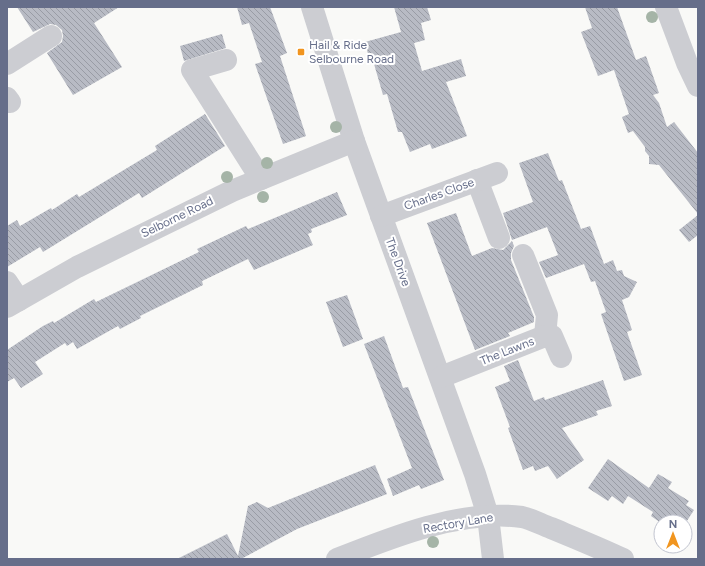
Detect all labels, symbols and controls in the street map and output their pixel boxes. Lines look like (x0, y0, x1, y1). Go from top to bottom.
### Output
place label: Hail & Ride Selbourne Road (309, 38, 394, 66)
marker: Hail & Ride Selbourne Road (296, 47, 306, 57)
street label: Charles Close (402, 175, 476, 213)
street label: Selborne Road (139, 194, 215, 240)
street label: The Drive (383, 236, 413, 289)
street label: The Lawns (478, 334, 536, 368)
street label: Rectory Lane (422, 510, 495, 536)
north arrow (653, 514, 693, 554)
text: N (669, 518, 677, 531)

